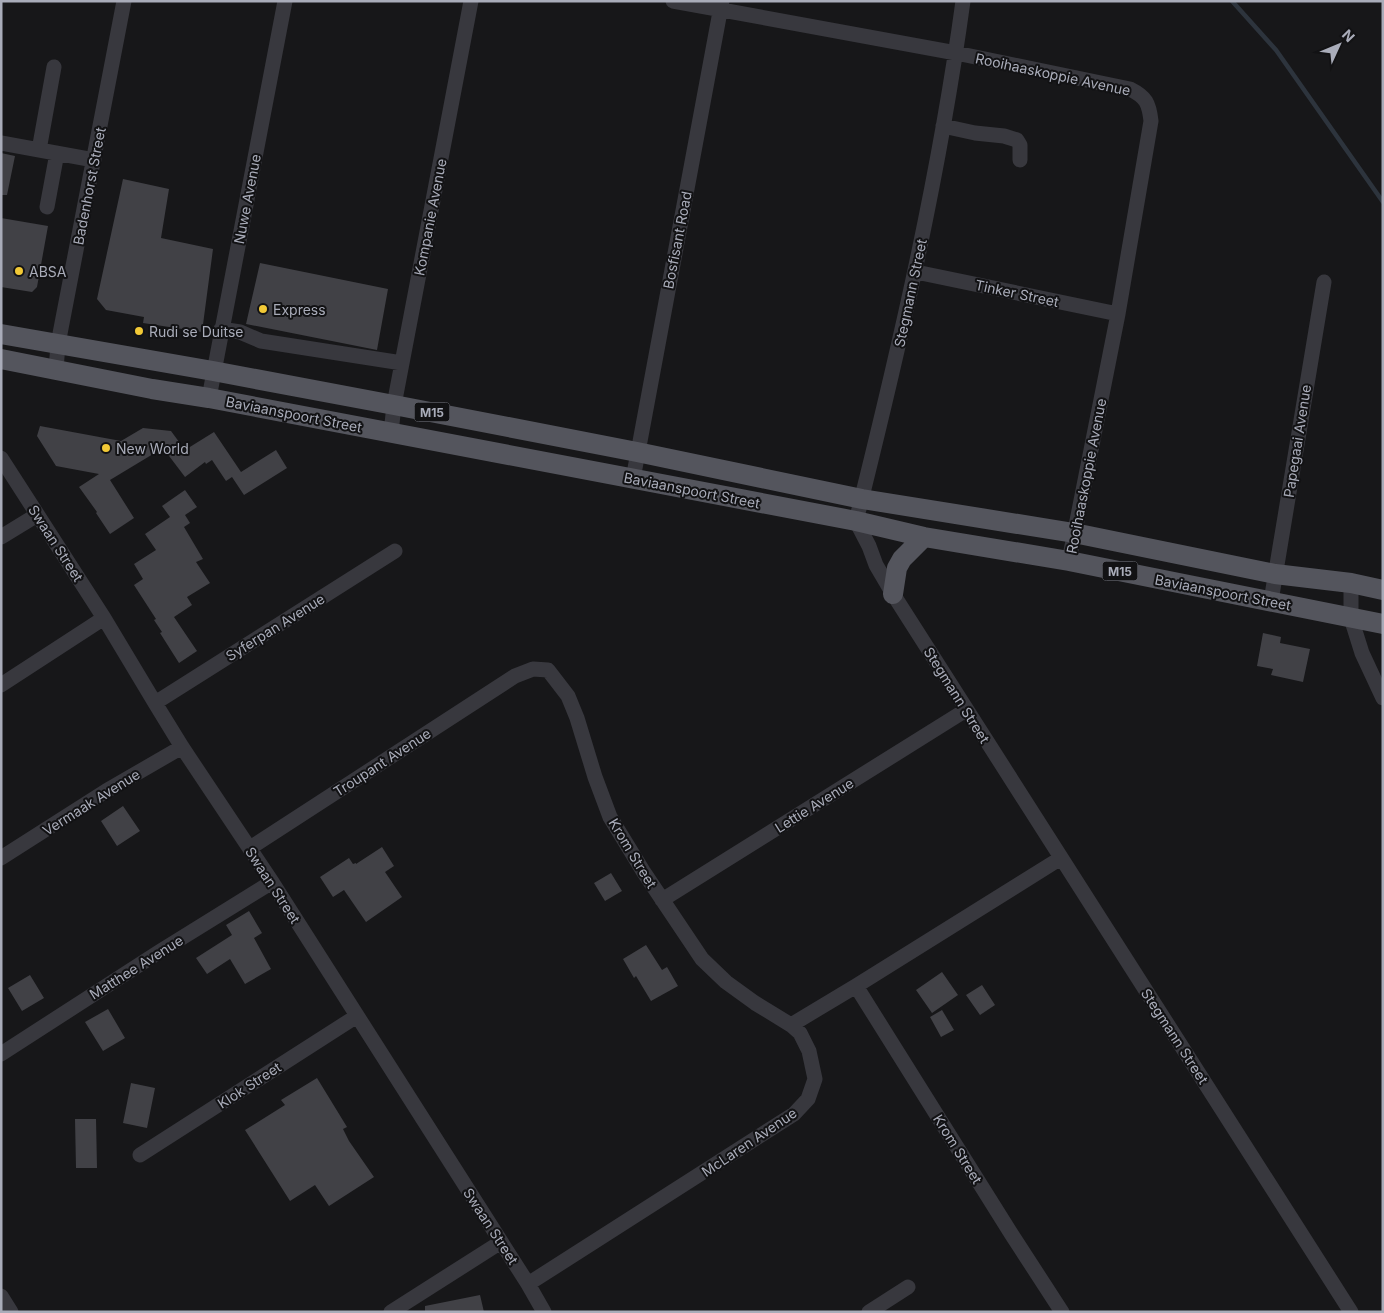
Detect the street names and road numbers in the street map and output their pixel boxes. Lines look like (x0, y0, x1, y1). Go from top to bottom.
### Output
street label: Rooihaaskoppie Avenue (974, 49, 1132, 99)
street label: Badenhorst Street (69, 125, 109, 246)
street label: Nuwe Avenue (230, 153, 264, 245)
street label: Kompanie Avenue (410, 157, 450, 277)
street label: Bosfisant Road (659, 190, 695, 290)
street label: Stegmann Street (890, 237, 930, 349)
street label: Tinker Street (974, 276, 1061, 310)
street label: Papegaai Avenue (1280, 383, 1314, 499)
street label: Baviaanspoort Street (224, 392, 364, 436)
street label: Rooihaaskoppie Avenue (1063, 397, 1109, 555)
road number: M15 (414, 402, 450, 422)
street label: Baviaanspoort Street (622, 468, 762, 512)
street label: Swaan Street (25, 502, 87, 585)
road number: M15 (1102, 562, 1138, 580)
street label: Baviaanspoort Street (1153, 570, 1293, 614)
street label: Syferpan Avenue (222, 590, 328, 664)
street label: Stegmann Street (921, 644, 994, 747)
street label: Troupant Avenue (330, 724, 434, 800)
street label: Vermaak Avenue (39, 765, 143, 839)
street label: Lettie Avenue (772, 774, 856, 836)
street label: Krom Street (605, 815, 661, 891)
street label: Swaan Street (242, 844, 304, 927)
street label: Matthee Avenue (86, 931, 186, 1003)
street label: Stegmann Street (1138, 985, 1212, 1087)
street label: Klok Street (214, 1058, 284, 1112)
street label: McLaren Avenue (698, 1104, 800, 1180)
street label: Krom Street (930, 1111, 986, 1187)
street label: Swaan Street (460, 1185, 522, 1268)

